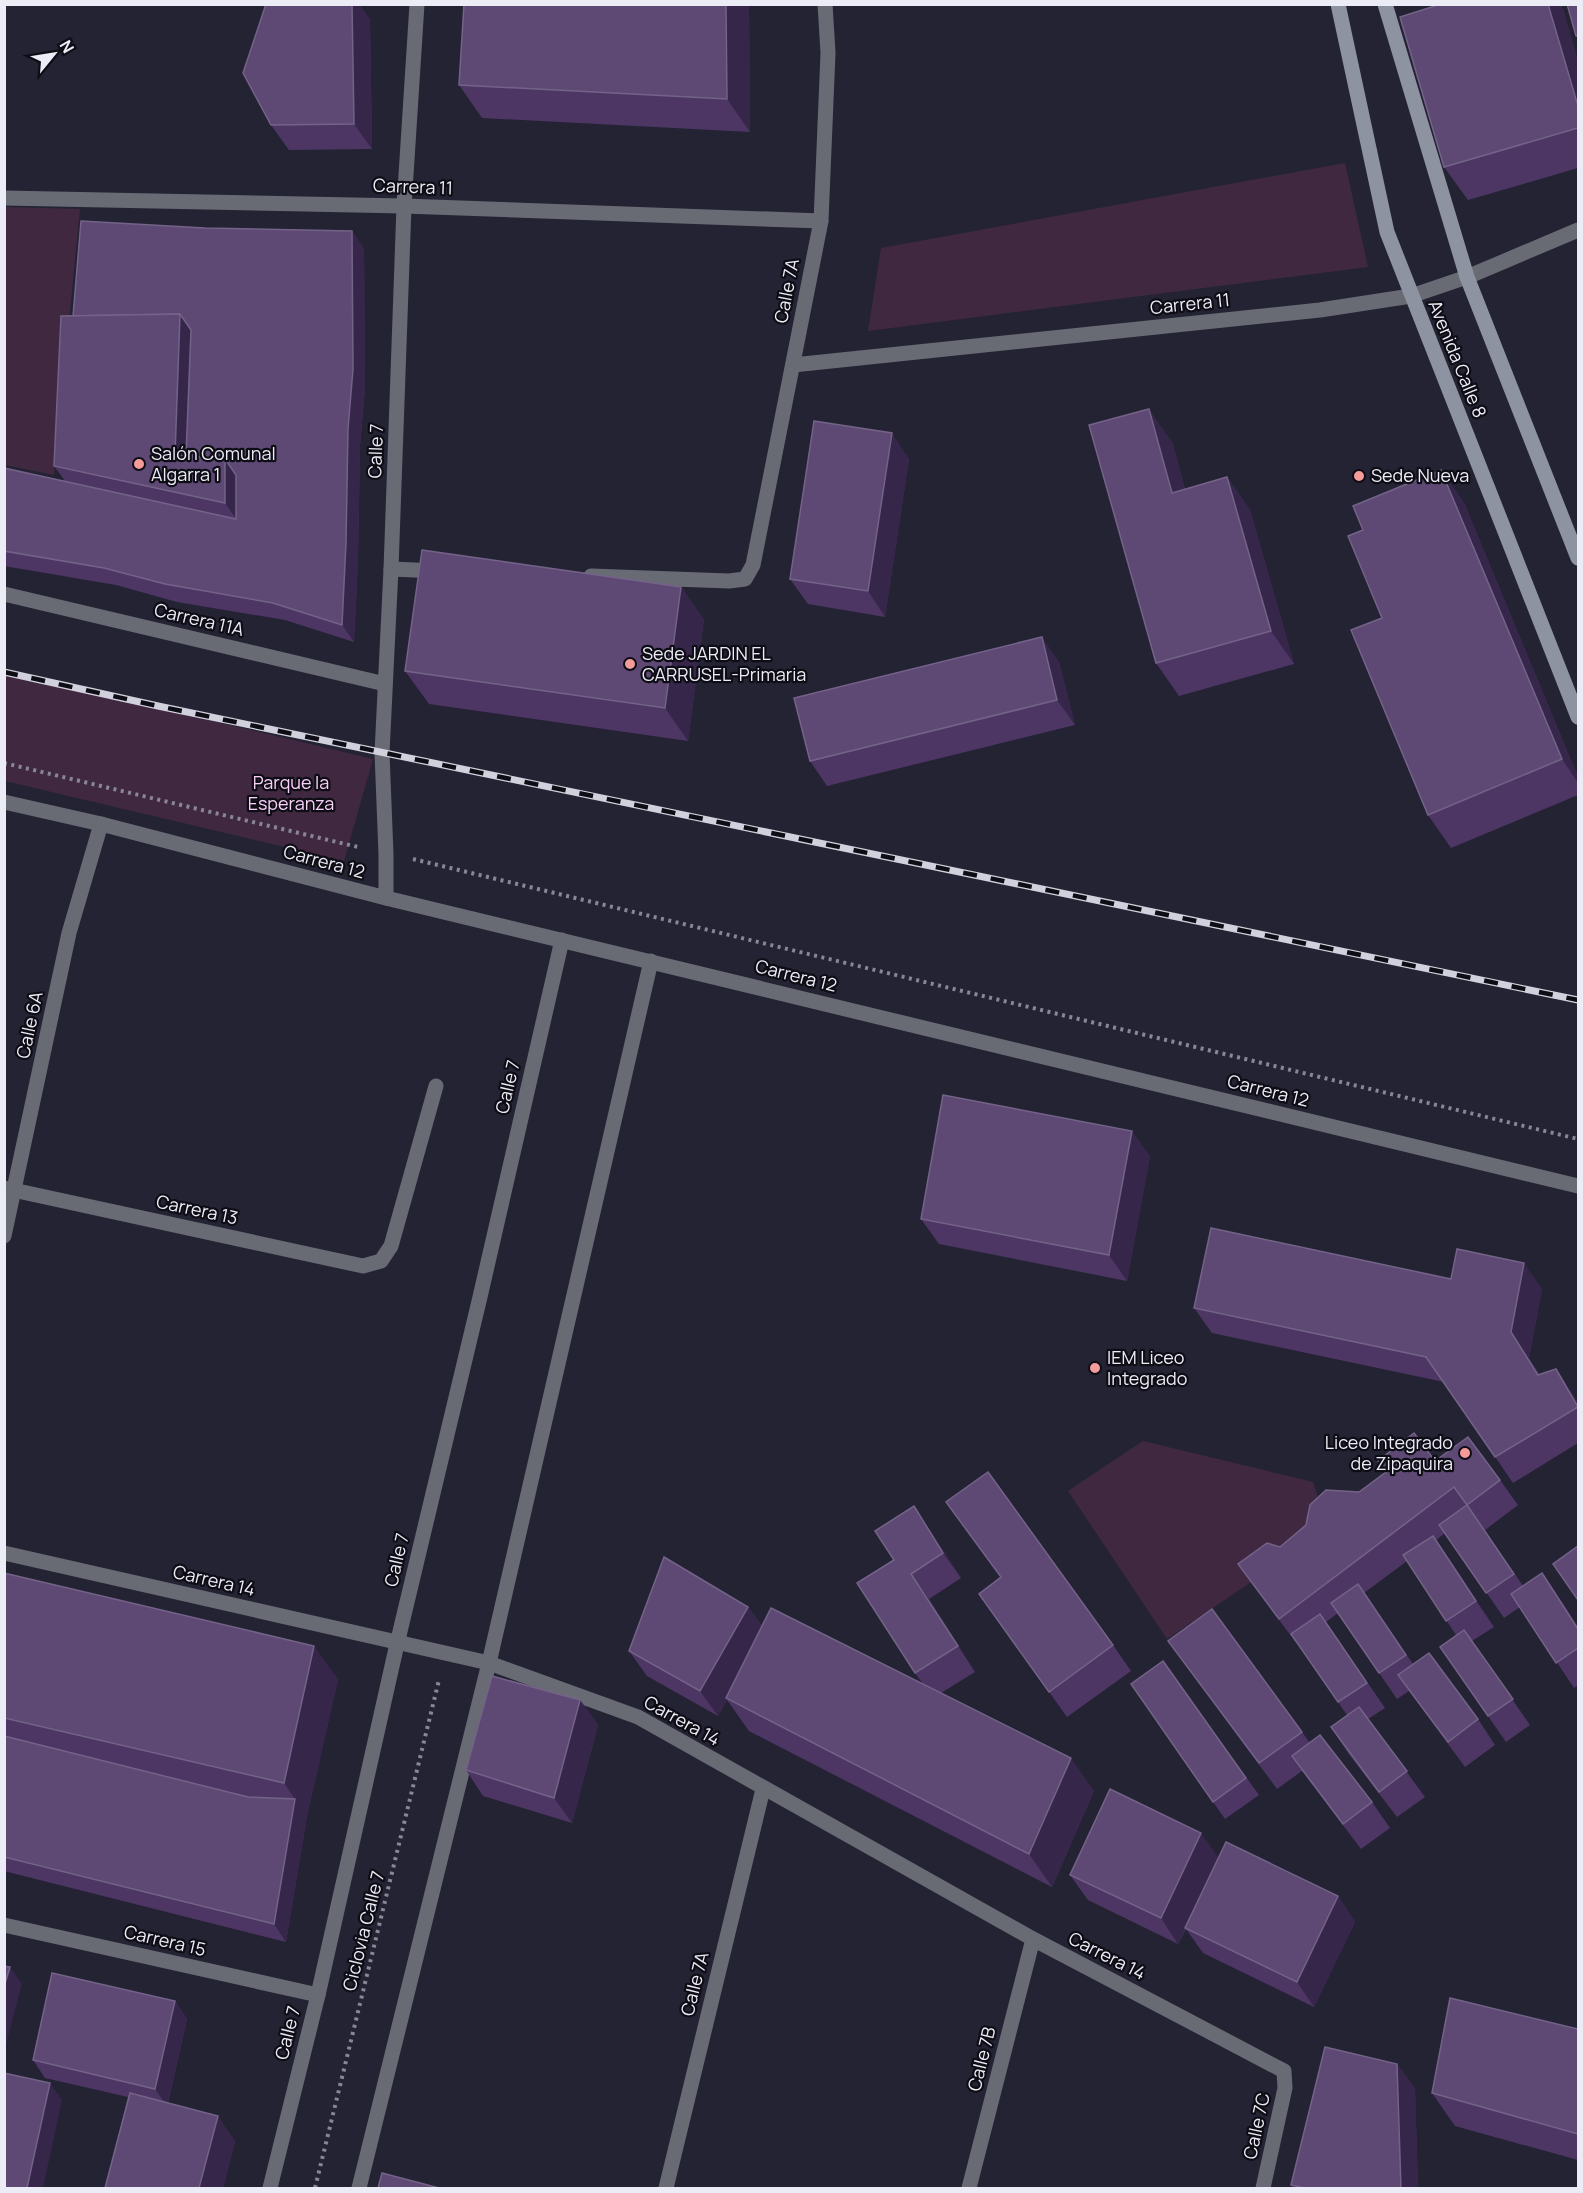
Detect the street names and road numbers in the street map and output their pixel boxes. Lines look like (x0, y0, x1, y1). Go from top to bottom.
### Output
street label: Carrera 11 (373, 173, 453, 199)
street label: Calle 7A (768, 256, 804, 325)
street label: Carrera 11 (1149, 287, 1231, 319)
street label: Avenida Calle 8 (1423, 296, 1492, 421)
street label: Calle 7 (362, 423, 388, 479)
street label: Carrera 11A (152, 597, 247, 641)
street label: Carrera 12 (281, 839, 368, 883)
street label: Carrera 12 (753, 953, 840, 997)
street label: Calle 6A (10, 988, 48, 1061)
street label: Calle 7 (489, 1058, 525, 1116)
street label: Carrera 12 (1225, 1068, 1312, 1112)
street label: Carrera 13 (154, 1189, 240, 1229)
street label: Calle 7 (378, 1531, 414, 1589)
street label: Carrera 14 (171, 1559, 258, 1601)
street label: Carrera 14 (640, 1689, 725, 1751)
street label: Ciclovia Calle 7 (337, 1868, 390, 1993)
street label: Carrera 15 (122, 1919, 209, 1961)
street label: Carrera 14 (1065, 1925, 1150, 1985)
street label: Calle 7A (675, 1949, 714, 2018)
street label: Calle 7 (269, 2003, 305, 2062)
street label: Calle 7B (961, 2024, 1001, 2093)
street label: Calle 7C (1237, 2090, 1275, 2161)

